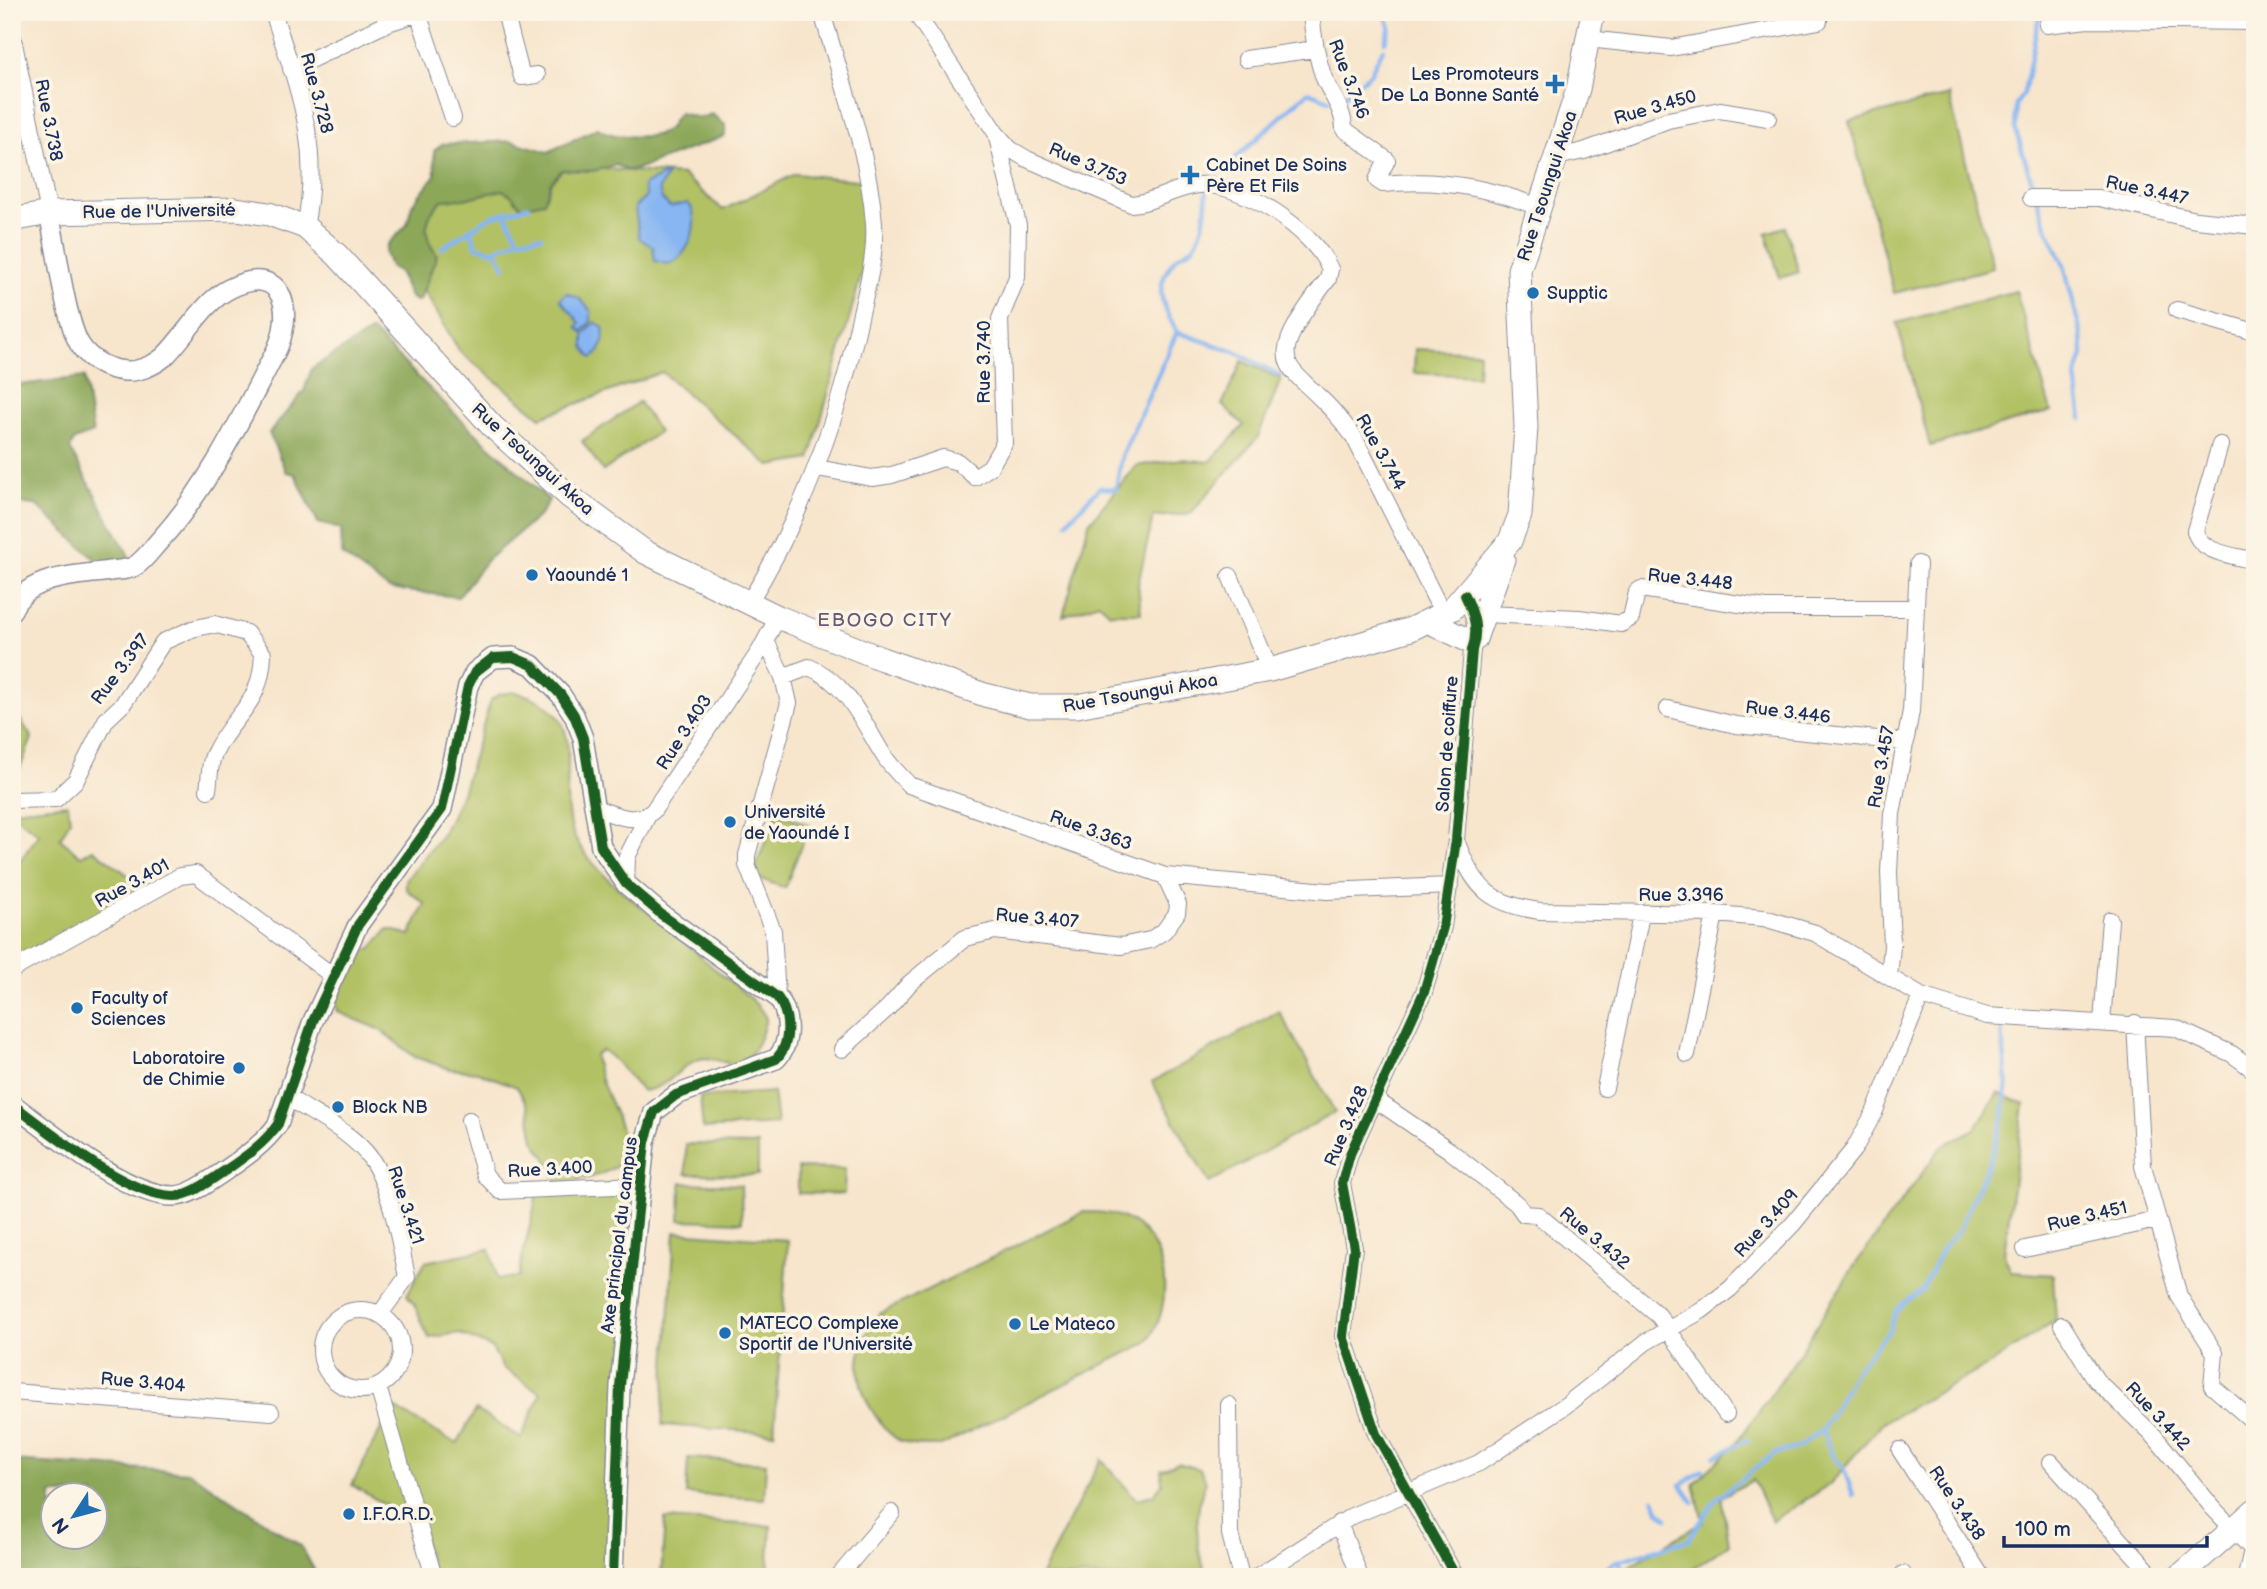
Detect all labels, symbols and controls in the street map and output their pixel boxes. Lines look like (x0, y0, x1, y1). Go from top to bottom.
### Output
street label: Rue 3.746 (1324, 36, 1373, 122)
street label: Rue 3.728 (296, 50, 337, 136)
place label: Les Promoteurs De La Bonne Santé (1381, 64, 1539, 106)
marker: Les Promoteurs De La Bonne Santé (1545, 74, 1565, 94)
street label: Rue 3.738 (30, 77, 67, 163)
street label: Rue 3.450 (1611, 86, 1699, 129)
street label: Rue Tsoungui Akoa (1513, 108, 1582, 264)
street label: Rue 3.753 (1045, 139, 1130, 190)
place label: Cabinet De Soins Père Et Fils (1206, 155, 1347, 197)
marker: Cabinet De Soins Père Et Fils (1180, 165, 1200, 185)
street label: Rue 3.447 (2104, 172, 2190, 209)
street label: Rue de l'Université (82, 200, 236, 223)
place label: Supptic (1547, 283, 1608, 304)
marker: Supptic (1525, 285, 1541, 301)
street label: Rue 3.740 (974, 320, 995, 404)
street label: Rue Tsoungui Akoa (467, 399, 598, 520)
street label: Rue 3.744 (1351, 411, 1410, 494)
place label: Yaoundé 1 (545, 565, 628, 586)
street label: Rue 3.448 (1646, 565, 1734, 594)
marker: Yaoundé 1 (524, 567, 540, 583)
district label: EBOGO CITY (817, 609, 953, 632)
street label: Rue 3.397 (87, 630, 154, 709)
street label: Rue Tsoungui Akoa (1061, 670, 1219, 717)
street label: Salon de coiffure (1432, 675, 1463, 813)
street label: Rue 3.403 (652, 691, 717, 774)
street label: Rue 3.446 (1744, 697, 1832, 728)
street label: Rue 3.457 (1864, 724, 1899, 810)
place label: Université de Yaoundé I (744, 802, 850, 844)
street label: Rue 3.363 (1047, 806, 1135, 855)
marker: Université de Yaoundé I (722, 814, 738, 830)
street label: Rue 3.401 (92, 855, 173, 912)
street label: Rue 3.396 (1638, 885, 1724, 906)
street label: Rue 3.407 (995, 904, 1080, 933)
place label: Faculty of Sciences (91, 988, 168, 1030)
marker: Faculty of Sciences (69, 1000, 85, 1016)
place label: Laboratoire de Chimie (132, 1048, 225, 1090)
marker: Laboratoire de Chimie (231, 1060, 247, 1076)
street label: Rue 3.428 (1320, 1083, 1373, 1169)
place label: Block NB (352, 1097, 428, 1118)
marker: Block NB (330, 1099, 346, 1115)
street label: Axe principal du campus (597, 1135, 642, 1335)
street label: Rue 3.400 (507, 1157, 593, 1182)
street label: Rue 3.421 (383, 1163, 428, 1247)
street label: Rue 3.409 (1730, 1185, 1803, 1262)
street label: Rue 3.451 (2045, 1197, 2129, 1236)
street label: Rue 3.432 (1555, 1203, 1635, 1274)
place label: MATECO Complexe Sportif de l'Université (739, 1313, 913, 1355)
place label: Le Mateco (1029, 1314, 1116, 1335)
marker: Le Mateco (1007, 1316, 1023, 1332)
marker: MATECO Complexe Sportif de l'Université (717, 1325, 733, 1341)
street label: Rue 3.404 (99, 1368, 186, 1397)
street label: Rue 3.442 (2121, 1378, 2195, 1455)
street label: Rue 3.438 (1924, 1462, 1989, 1545)
north arrow (38, 1480, 108, 1550)
place label: I.F.O.R.D. (363, 1504, 433, 1525)
scale bar (2004, 1505, 2208, 1549)
marker: I.F.O.R.D. (341, 1506, 357, 1522)
text: N (48, 1513, 75, 1538)
text: 100 m (2015, 1517, 2071, 1542)

